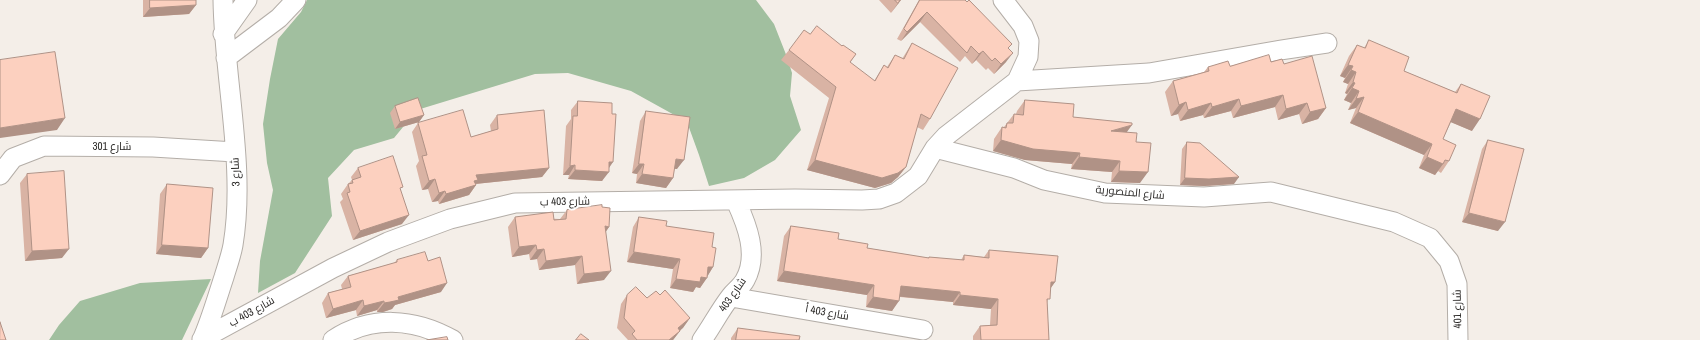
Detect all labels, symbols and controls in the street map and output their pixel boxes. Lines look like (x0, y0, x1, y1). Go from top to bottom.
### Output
street label: شارع 301 (93, 140, 131, 154)
street label: شارع 3 (229, 157, 243, 187)
street label: شارع المنصورية (1095, 183, 1165, 203)
street label: شارع 403 ب (540, 195, 590, 209)
street label: شارع 403 (716, 275, 750, 315)
street label: شارع 401 (1451, 289, 1465, 329)
street label: شارع 403 ب (227, 294, 277, 330)
street label: شارع 403 أ (804, 303, 850, 323)

